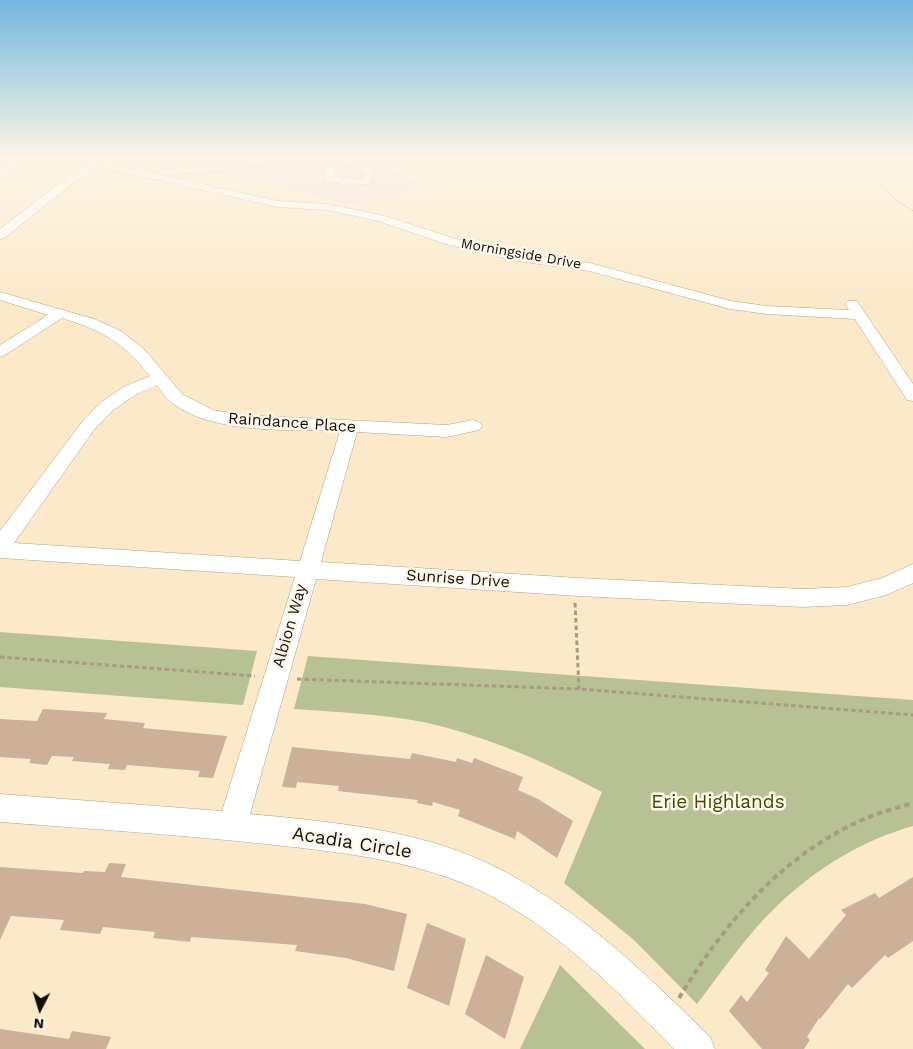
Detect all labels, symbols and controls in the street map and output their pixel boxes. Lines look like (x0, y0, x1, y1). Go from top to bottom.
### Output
street label: Morningside Drive (459, 235, 583, 273)
street label: Raindance Place (227, 409, 357, 437)
street label: Sunrise Drive (406, 566, 510, 592)
street label: Albion Way (269, 582, 311, 670)
park label: Erie Highlands (651, 791, 785, 813)
street label: Acadia Circle (291, 822, 413, 864)
north arrow (15, 984, 65, 1034)
text: N (33, 1016, 45, 1032)

